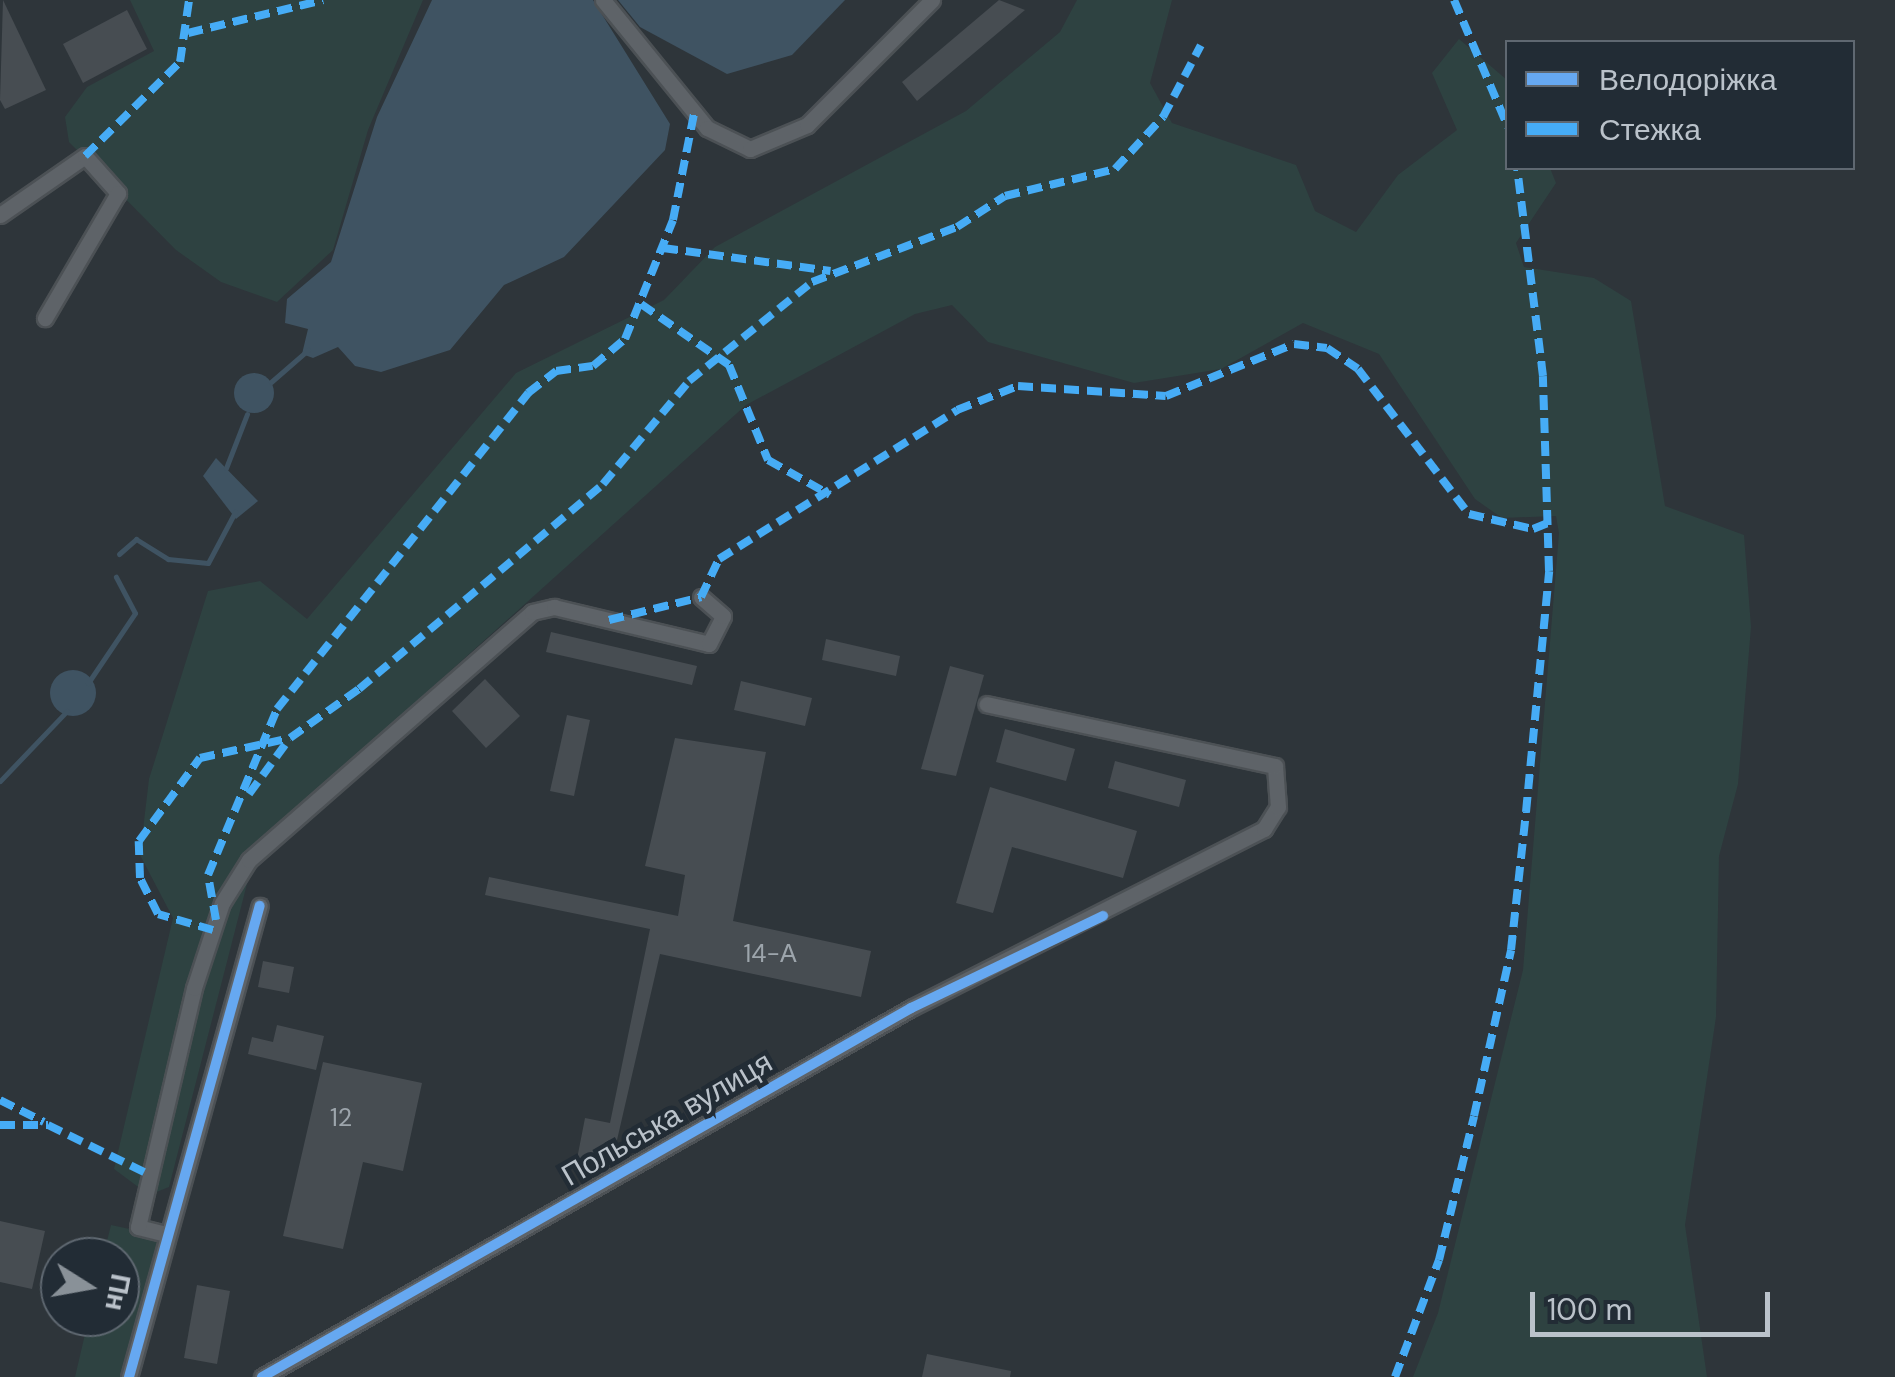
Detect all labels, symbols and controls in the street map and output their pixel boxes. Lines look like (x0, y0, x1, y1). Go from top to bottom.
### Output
legend (1505, 40, 1855, 170)
text: Велодоріжка (1599, 60, 1777, 99)
text: Стежка (1599, 110, 1701, 149)
house number: 14-А (743, 939, 797, 969)
street label: Польська вулиця (555, 1044, 779, 1194)
house number: 12 (330, 1103, 352, 1133)
north arrow (40, 1237, 140, 1337)
text: Пн (96, 1271, 140, 1314)
scale bar (1535, 1272, 1775, 1334)
text: 100 m (1547, 1290, 1632, 1329)

